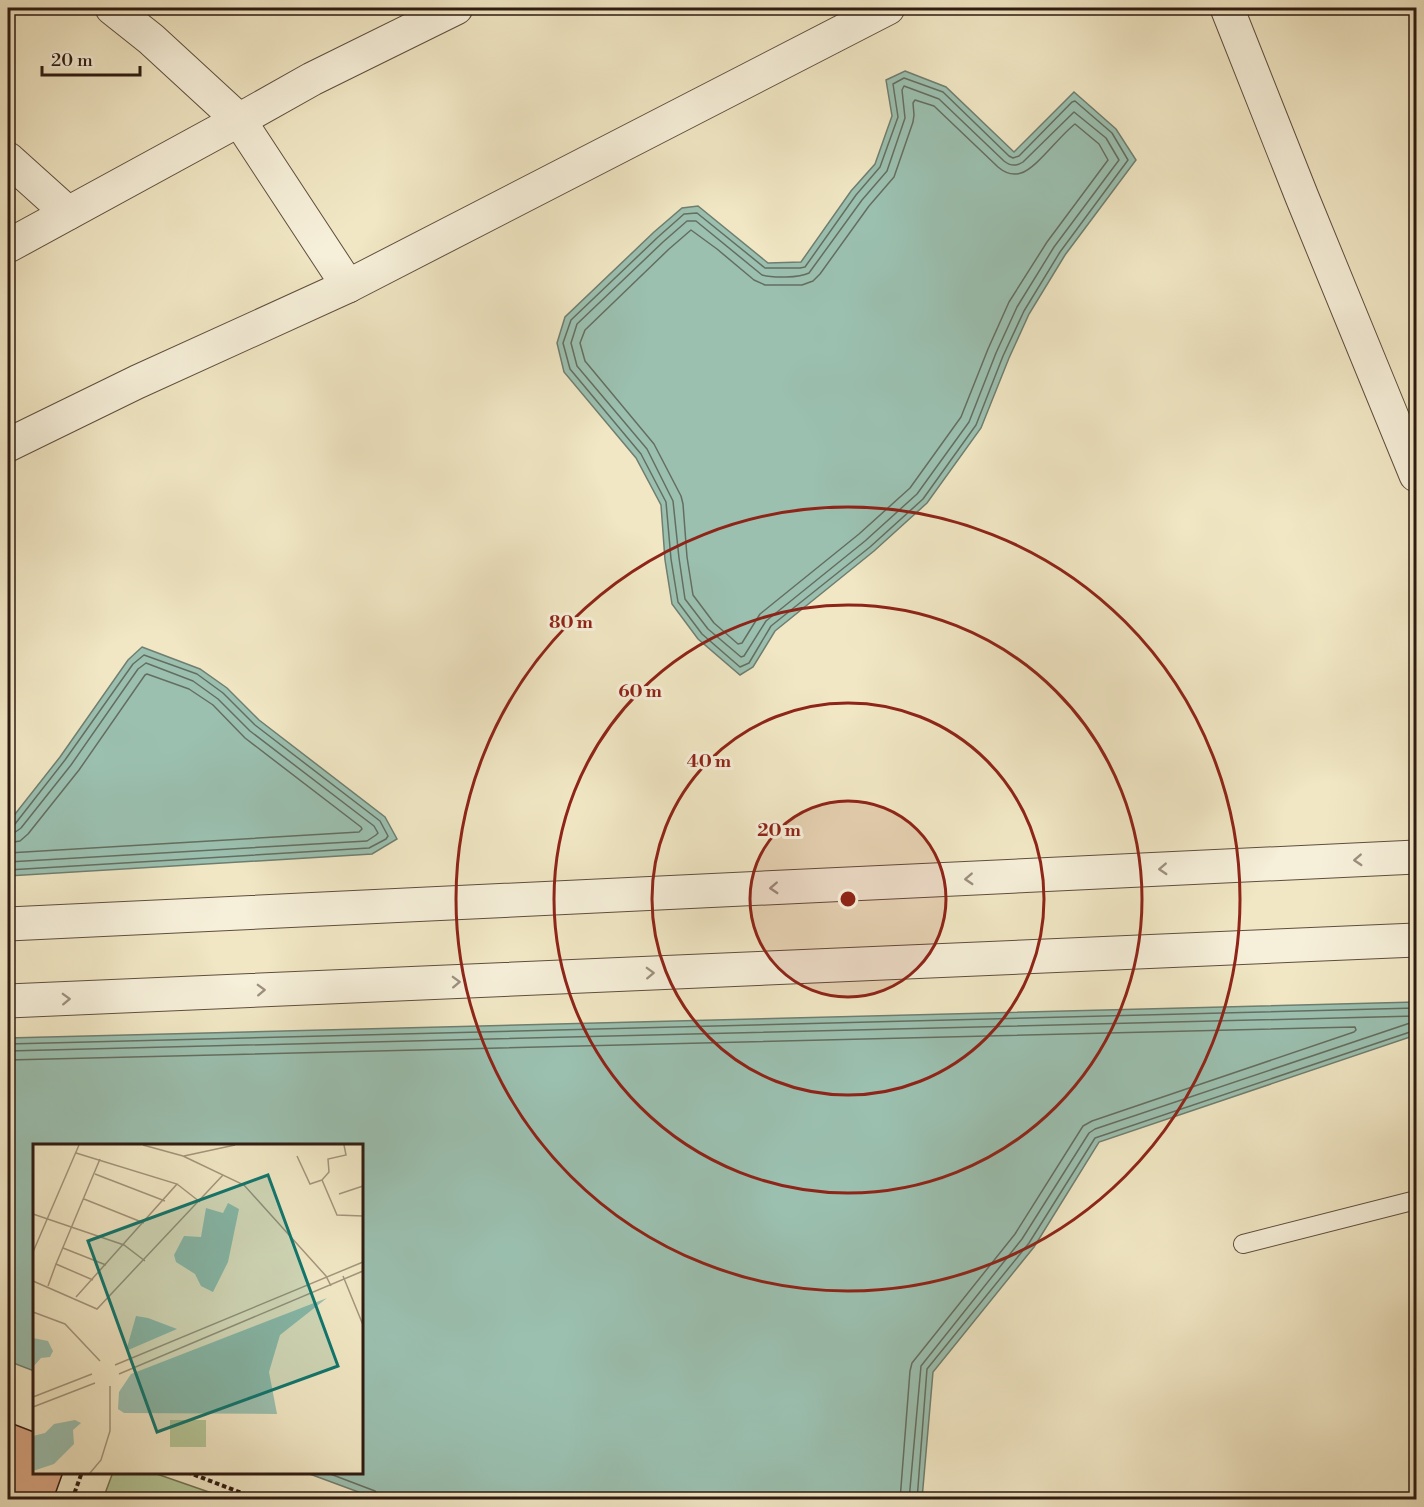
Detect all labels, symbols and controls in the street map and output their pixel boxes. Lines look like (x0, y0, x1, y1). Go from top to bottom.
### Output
scale bar (42, 39, 140, 77)
text: 20 m (51, 49, 93, 72)
text: 80 m (549, 611, 594, 634)
text: 60 m (618, 680, 662, 703)
text: 40 m (687, 750, 732, 773)
text: 20 m (757, 819, 801, 842)
one-way arrow (1354, 854, 1363, 867)
one-way arrow (1159, 863, 1168, 876)
one-way arrow (964, 872, 973, 885)
one-way arrow (769, 881, 778, 894)
centre of rings (838, 889, 858, 909)
one-way arrow (646, 967, 655, 980)
one-way arrow (451, 975, 460, 988)
one-way arrow (256, 984, 265, 997)
one-way arrow (61, 992, 70, 1005)
inset map (33, 1144, 363, 1474)

